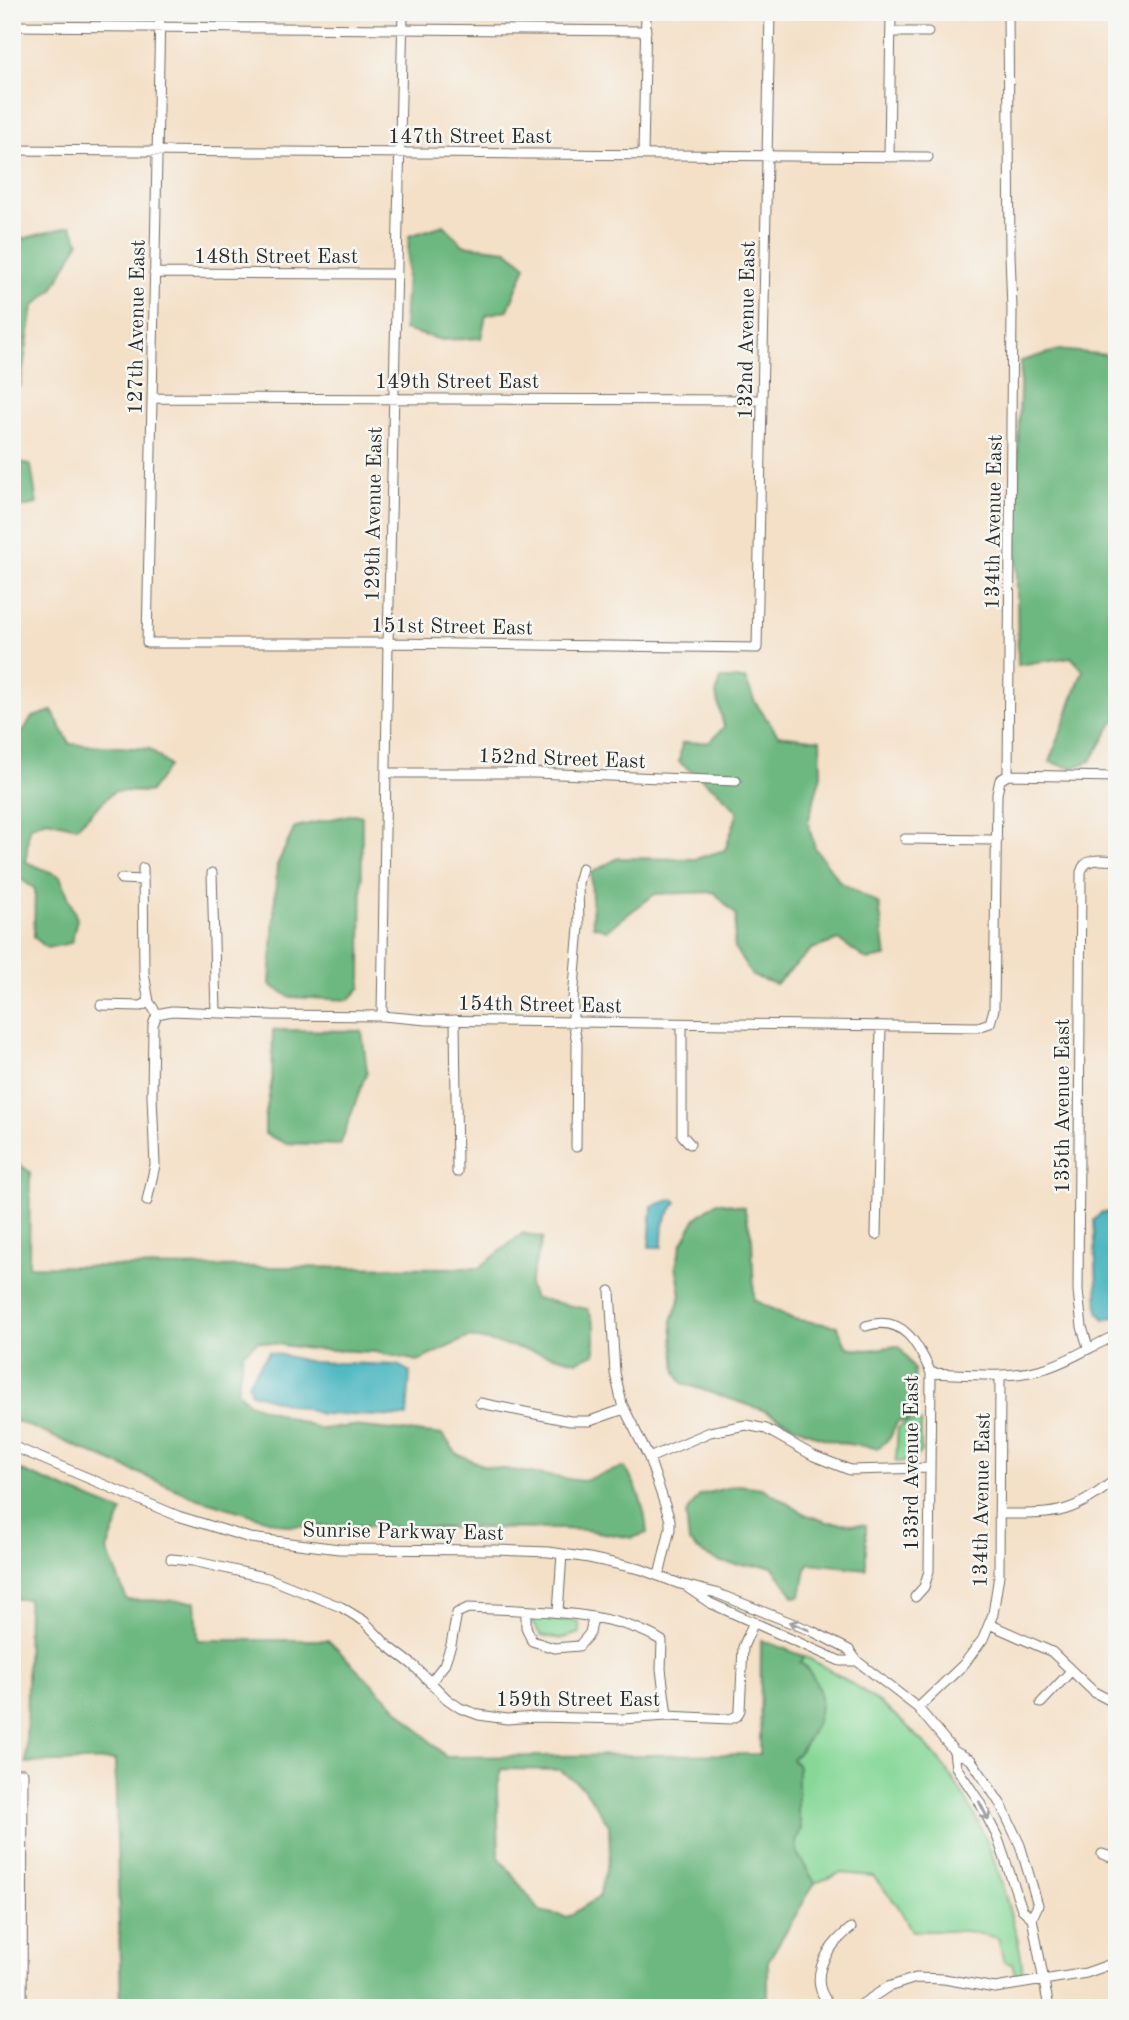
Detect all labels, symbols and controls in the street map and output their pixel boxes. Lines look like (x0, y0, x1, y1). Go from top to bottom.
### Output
street label: 147th Street East (388, 127, 552, 148)
street label: 127th Avenue East (125, 239, 150, 415)
street label: 132nd Avenue East (735, 241, 760, 420)
street label: 148th Street East (194, 247, 358, 268)
street label: 149th Street East (375, 372, 539, 393)
street label: 129th Avenue East (362, 426, 387, 602)
street label: 134th Avenue East (982, 434, 1007, 610)
street label: 151st Street East (371, 616, 533, 639)
street label: 152nd Street East (478, 746, 646, 773)
street label: 154th Street East (458, 994, 622, 1017)
street label: 135th Avenue East (1053, 1018, 1074, 1194)
street label: 133rd Avenue East (902, 1375, 923, 1551)
street label: 134th Avenue East (970, 1412, 995, 1588)
street label: Sunrise Parkway East (302, 1520, 504, 1545)
one-way arrow (789, 1619, 811, 1632)
street label: 159th Street East (496, 1690, 660, 1711)
one-way arrow (978, 1800, 991, 1821)

